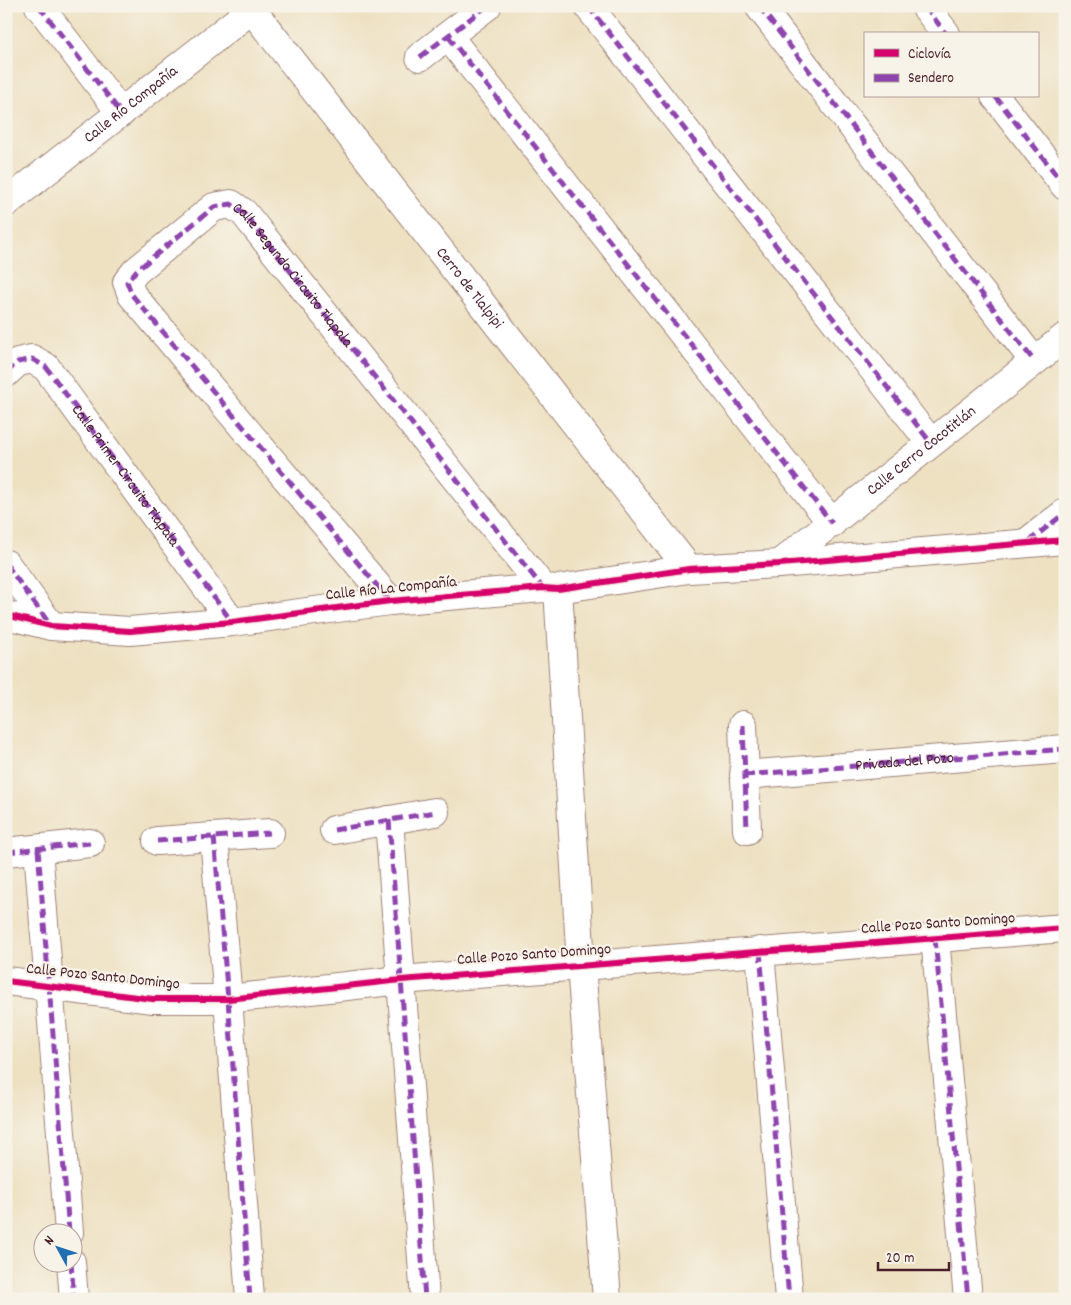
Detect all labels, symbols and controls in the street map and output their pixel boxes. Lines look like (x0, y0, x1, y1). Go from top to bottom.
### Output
legend (864, 32, 1038, 98)
text: Ciclovía (908, 44, 951, 66)
street label: Calle Río Compañía (79, 60, 183, 149)
text: Sendero (908, 68, 954, 90)
street label: Calle Segundo Circuito Tlapala (228, 197, 359, 353)
street label: Cerro de Tlalpipi (430, 242, 509, 334)
street label: Calle Primer Circuito Tlapala (65, 400, 185, 552)
street label: Calle Cerro Cocotitlán (862, 400, 981, 501)
street label: Calle Río La Compañía (324, 571, 458, 607)
street label: Privada del Pozo (854, 747, 955, 777)
street label: Calle Pozo Santo Domingo (860, 907, 1016, 941)
street label: Calle Pozo Santo Domingo (456, 938, 612, 972)
street label: Calle Pozo Santo Domingo (25, 957, 181, 997)
north arrow (32, 1222, 82, 1272)
text: N (40, 1232, 60, 1250)
scale bar (878, 1240, 950, 1272)
text: 20 m (886, 1248, 914, 1270)

